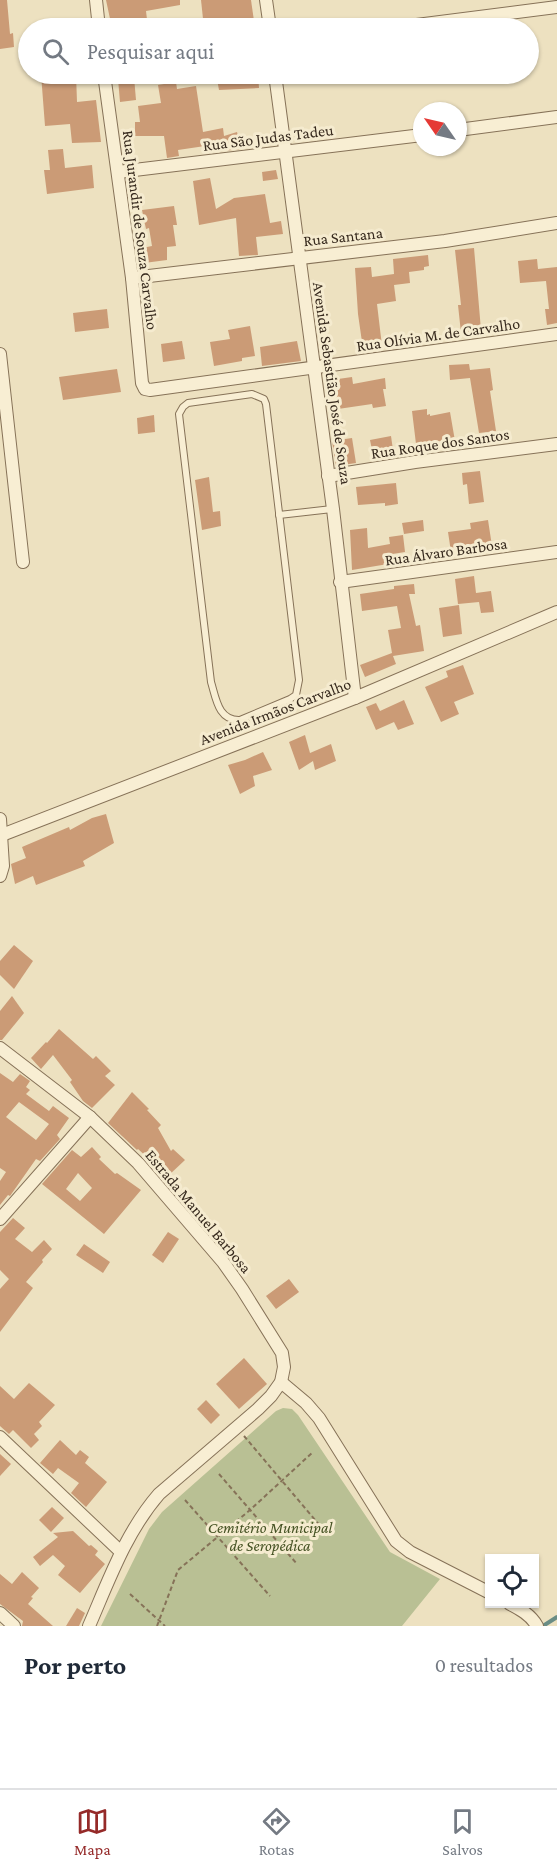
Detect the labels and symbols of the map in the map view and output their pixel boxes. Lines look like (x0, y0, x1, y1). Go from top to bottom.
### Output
north arrow (413, 102, 467, 156)
street label: Rua São Judas Tadeu (202, 121, 335, 155)
street label: Rua Jurandir de Souza Carvalho (119, 129, 161, 331)
street label: Rua Santana (303, 224, 384, 249)
street label: Avenida Sebastião José de Souza (309, 281, 355, 486)
street label: Rua Olívia M. de Carvalho (355, 315, 521, 354)
street label: Rua Roque dos Santos (370, 425, 510, 463)
street label: Rua Álvaro Barbosa (384, 534, 509, 569)
street label: Avenida Irmãos Carvalho (197, 675, 353, 748)
street label: Estrada Manuel Barbosa (142, 1146, 255, 1277)
park label: Cemitério Municipal de Seropédica (208, 1519, 333, 1555)

